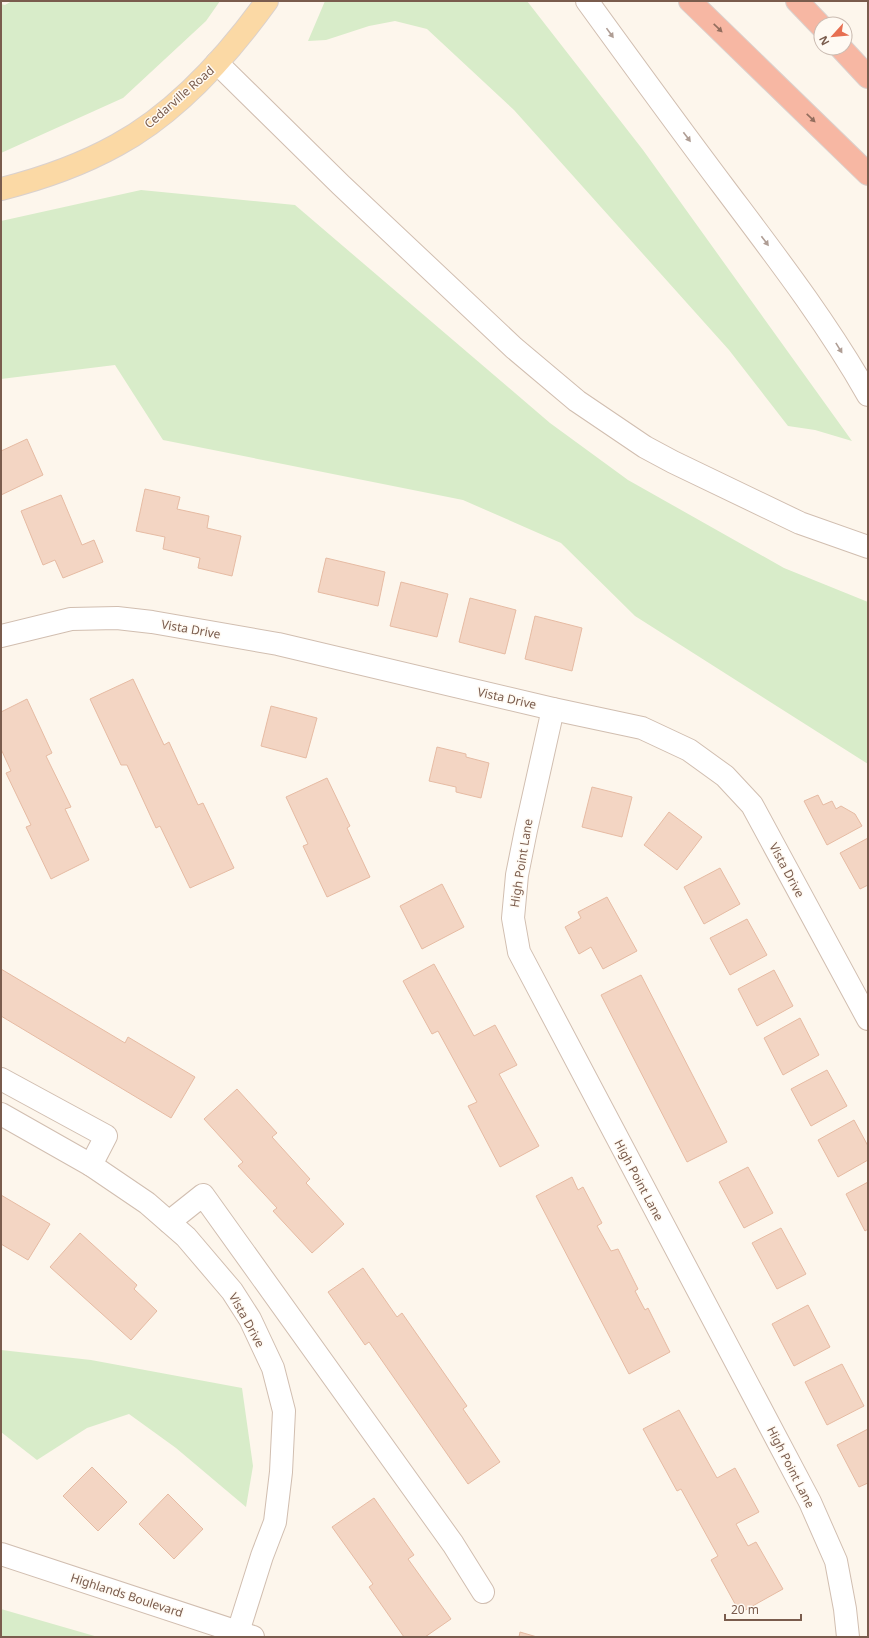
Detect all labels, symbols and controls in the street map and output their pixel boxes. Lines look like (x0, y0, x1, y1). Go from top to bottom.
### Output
north arrow (813, 16, 853, 56)
one-way arrow (713, 23, 723, 33)
one-way arrow (605, 27, 614, 38)
text: N (815, 33, 832, 48)
street label: Cedarville Road (140, 62, 218, 132)
one-way arrow (806, 114, 816, 123)
one-way arrow (682, 132, 691, 143)
one-way arrow (761, 236, 769, 247)
one-way arrow (835, 343, 843, 353)
street label: Vista Drive (160, 615, 222, 643)
street label: Vista Drive (476, 683, 538, 713)
street label: High Point Lane (506, 817, 536, 909)
street label: Vista Drive (765, 840, 809, 901)
street label: High Point Lane (610, 1136, 668, 1224)
street label: Vista Drive (225, 1290, 269, 1351)
street label: High Point Lane (763, 1423, 819, 1511)
street label: Highlands Boulevard (69, 1569, 185, 1621)
scale bar (725, 1596, 801, 1622)
text: 20 m (731, 1601, 759, 1618)

